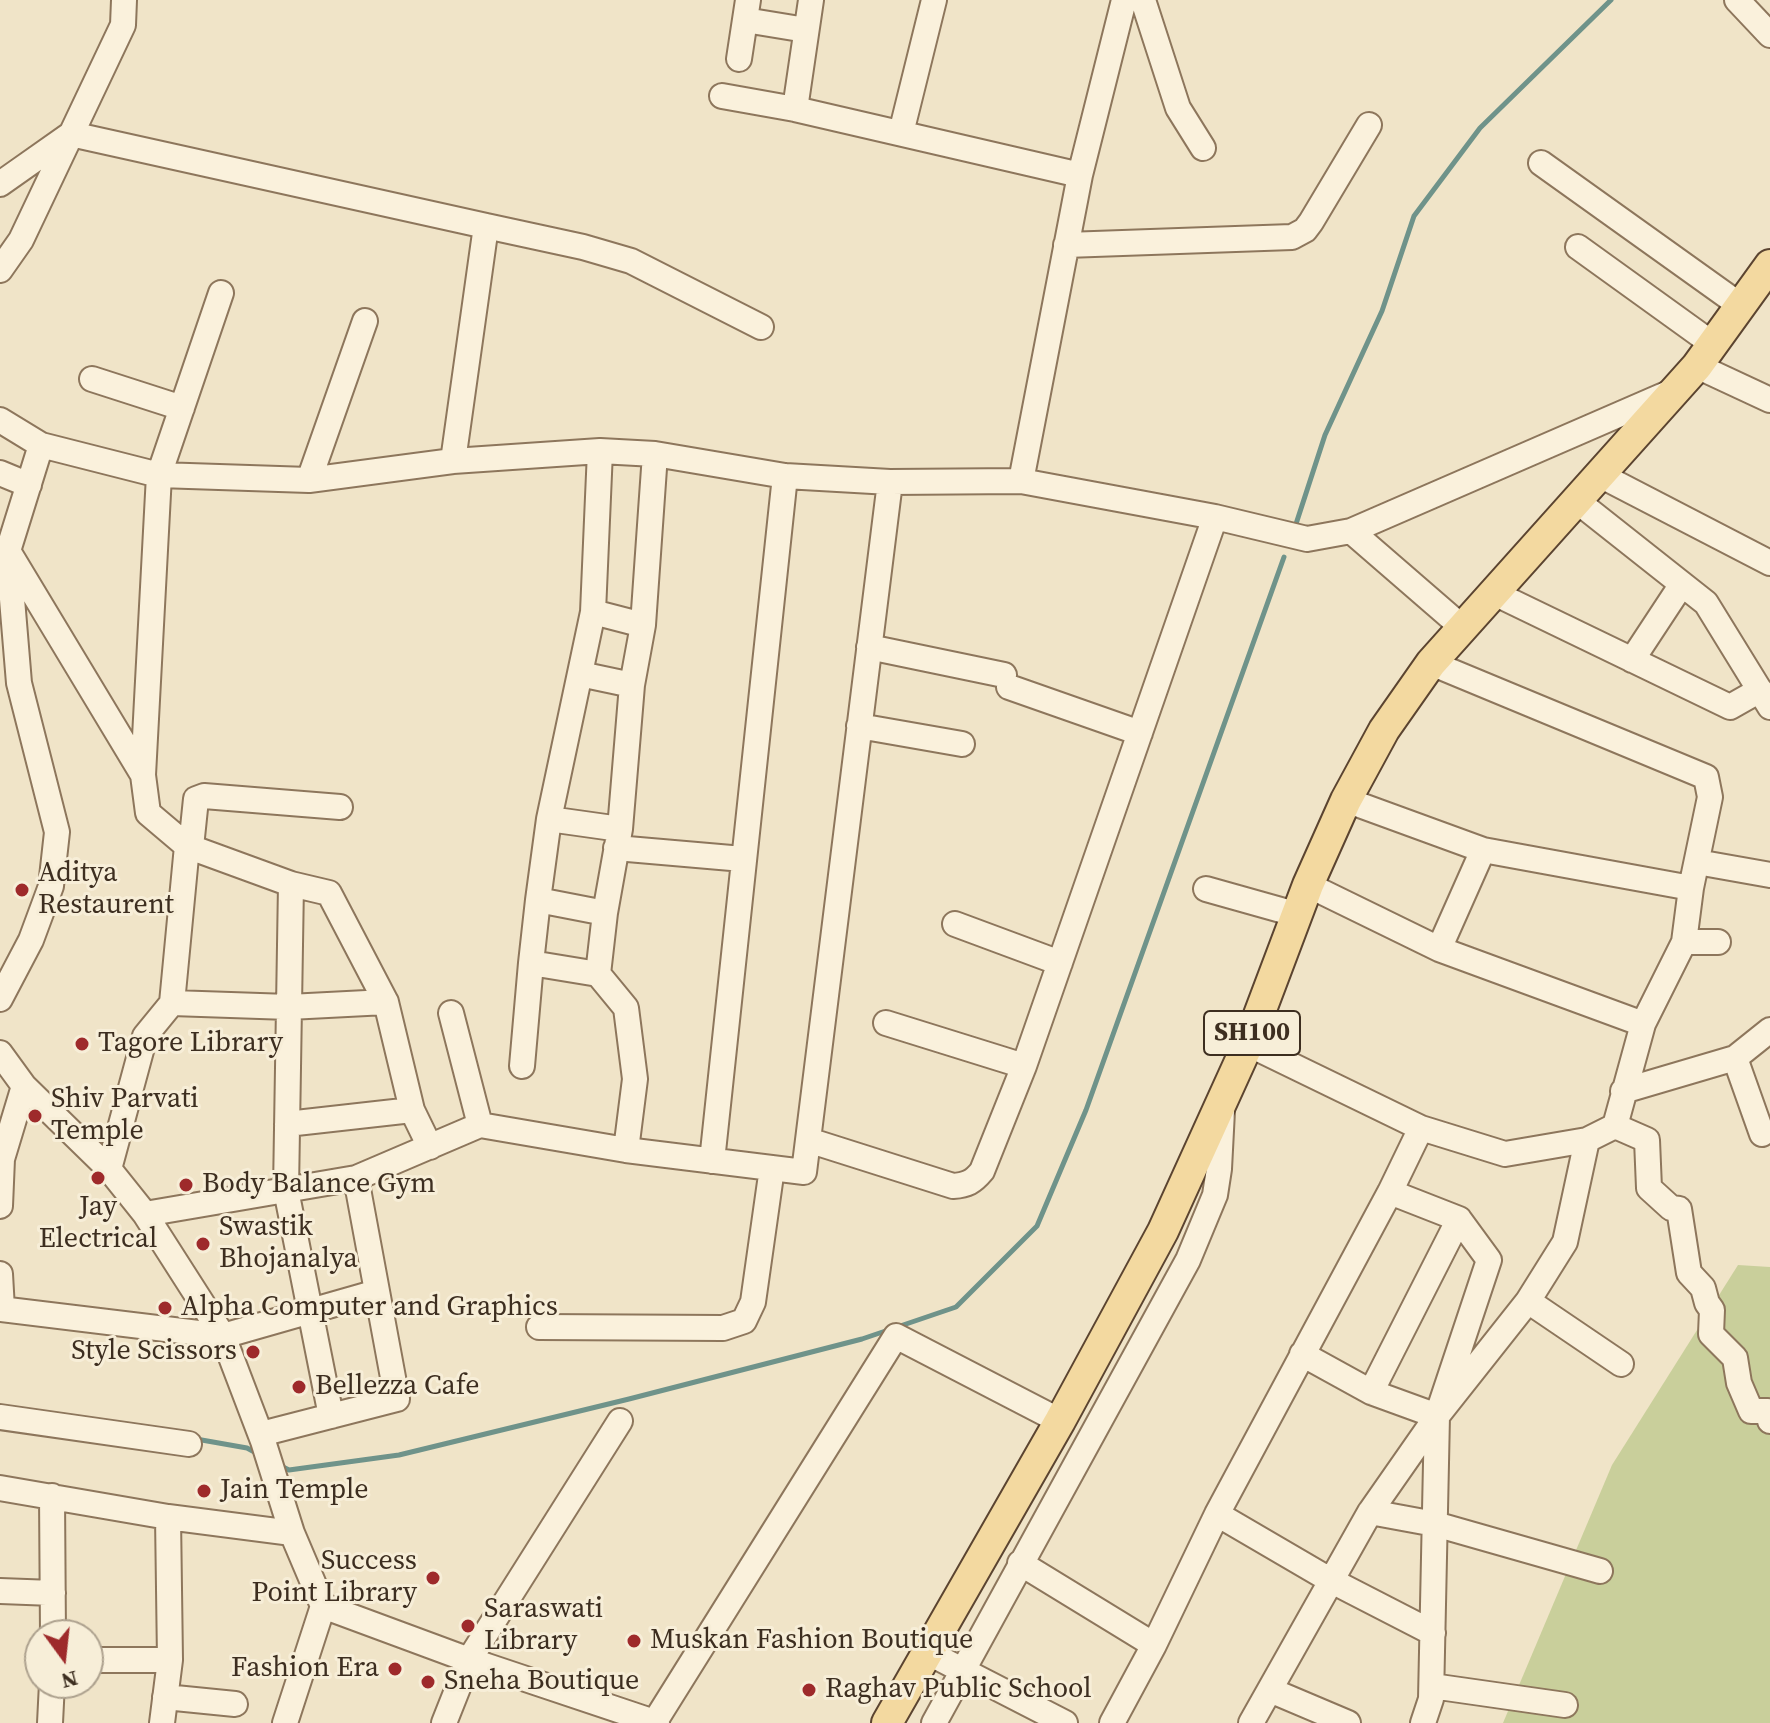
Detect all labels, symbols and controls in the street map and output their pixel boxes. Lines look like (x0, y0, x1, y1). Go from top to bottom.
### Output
place label: Aditya Restaurent (38, 857, 174, 923)
marker: Aditya Restaurent (13, 881, 31, 899)
road number: SH100 (1204, 1011, 1300, 1055)
place label: Tagore Library (98, 1027, 283, 1061)
marker: Tagore Library (73, 1035, 91, 1053)
place label: Shiv Parvati Temple (51, 1083, 199, 1149)
marker: Shiv Parvati Temple (26, 1107, 44, 1125)
place label: Body Balance Gym (202, 1168, 436, 1202)
marker: Jay Electrical (89, 1169, 107, 1187)
marker: Body Balance Gym (177, 1176, 195, 1194)
place label: Jay Electrical (39, 1191, 157, 1257)
place label: Swastik Bhojanalya (219, 1211, 358, 1277)
marker: Swastik Bhojanalya (194, 1235, 212, 1253)
place label: Alpha Computer and Graphics (181, 1291, 558, 1325)
marker: Alpha Computer and Graphics (156, 1299, 174, 1317)
place label: Style Scissors (71, 1335, 237, 1369)
marker: Style Scissors (244, 1343, 262, 1361)
place label: Bellezza Cafe (315, 1370, 480, 1404)
marker: Bellezza Cafe (290, 1378, 308, 1396)
place label: Jain Temple (220, 1474, 369, 1508)
marker: Jain Temple (195, 1482, 213, 1500)
place label: Success Point Library (252, 1545, 417, 1611)
marker: Success Point Library (424, 1569, 442, 1587)
place label: Saraswati Library (484, 1593, 603, 1659)
marker: Saraswati Library (459, 1617, 477, 1635)
north arrow (24, 1619, 104, 1699)
place label: Muskan Fashion Boutique (650, 1624, 973, 1658)
marker: Muskan Fashion Boutique (625, 1632, 643, 1650)
place label: Fashion Era (231, 1652, 379, 1686)
marker: Fashion Era (386, 1660, 404, 1678)
text: N (58, 1664, 81, 1697)
place label: Sneha Boutique (444, 1665, 639, 1699)
marker: Sneha Boutique (419, 1673, 437, 1691)
place label: Raghav Public School (825, 1673, 1092, 1707)
marker: Raghav Public School (800, 1681, 818, 1699)

